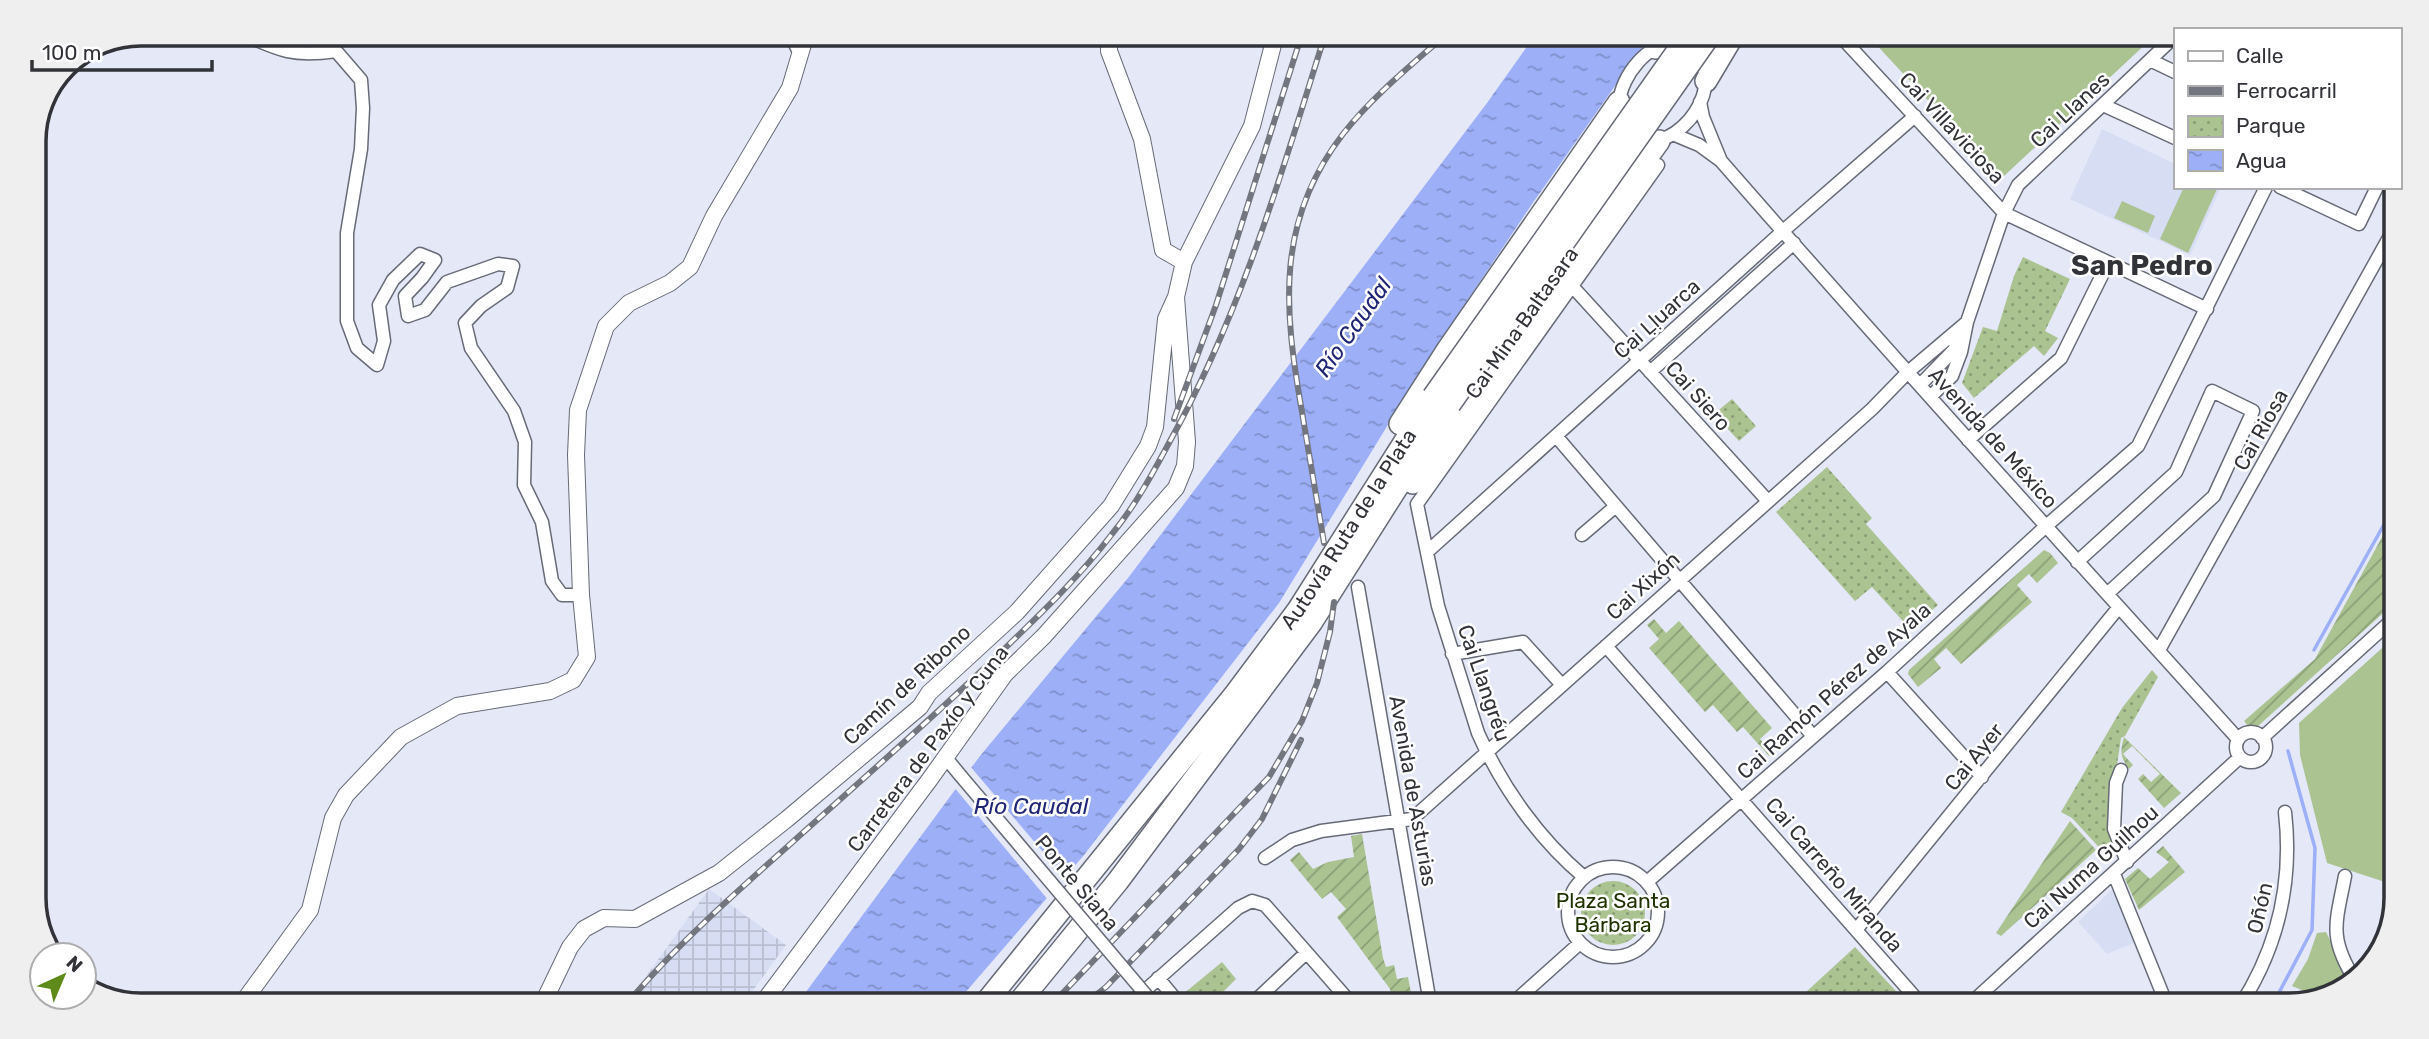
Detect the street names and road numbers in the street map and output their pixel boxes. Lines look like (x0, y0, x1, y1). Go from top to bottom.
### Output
street label: Cai Villaviciosa (1894, 67, 2010, 189)
street label: Cai Llanes (2025, 67, 2115, 153)
street label: Cai Mina Baltasara (1460, 242, 1583, 403)
street label: Cai Ḷḷuarca (1608, 273, 1705, 364)
street label: Cai Siero (1660, 356, 1736, 436)
street label: Avenida de México (1923, 362, 2063, 513)
street label: Cai Riosa (2228, 385, 2293, 475)
street label: Autovía Ruta de la Plata (1275, 424, 1421, 634)
street label: Cai Xixón (1601, 546, 1684, 625)
street label: Cai Ramón Pérez de Ayala (1732, 597, 1936, 784)
street label: Camín de Ribono (838, 619, 975, 750)
street label: Cai Llangréu (1453, 621, 1516, 744)
street label: Carretera de Paxío y Cuna (842, 641, 1013, 857)
street label: Avenida de Asturias (1384, 694, 1443, 888)
street label: Cai Ayer (1939, 718, 2008, 795)
street label: Cai Carreño Miranda (1760, 792, 1908, 957)
street label: Cai Numa Guilhou (2018, 799, 2163, 934)
street label: Ponte Siana (1030, 830, 1125, 936)
street label: Oñón (2242, 880, 2278, 936)

